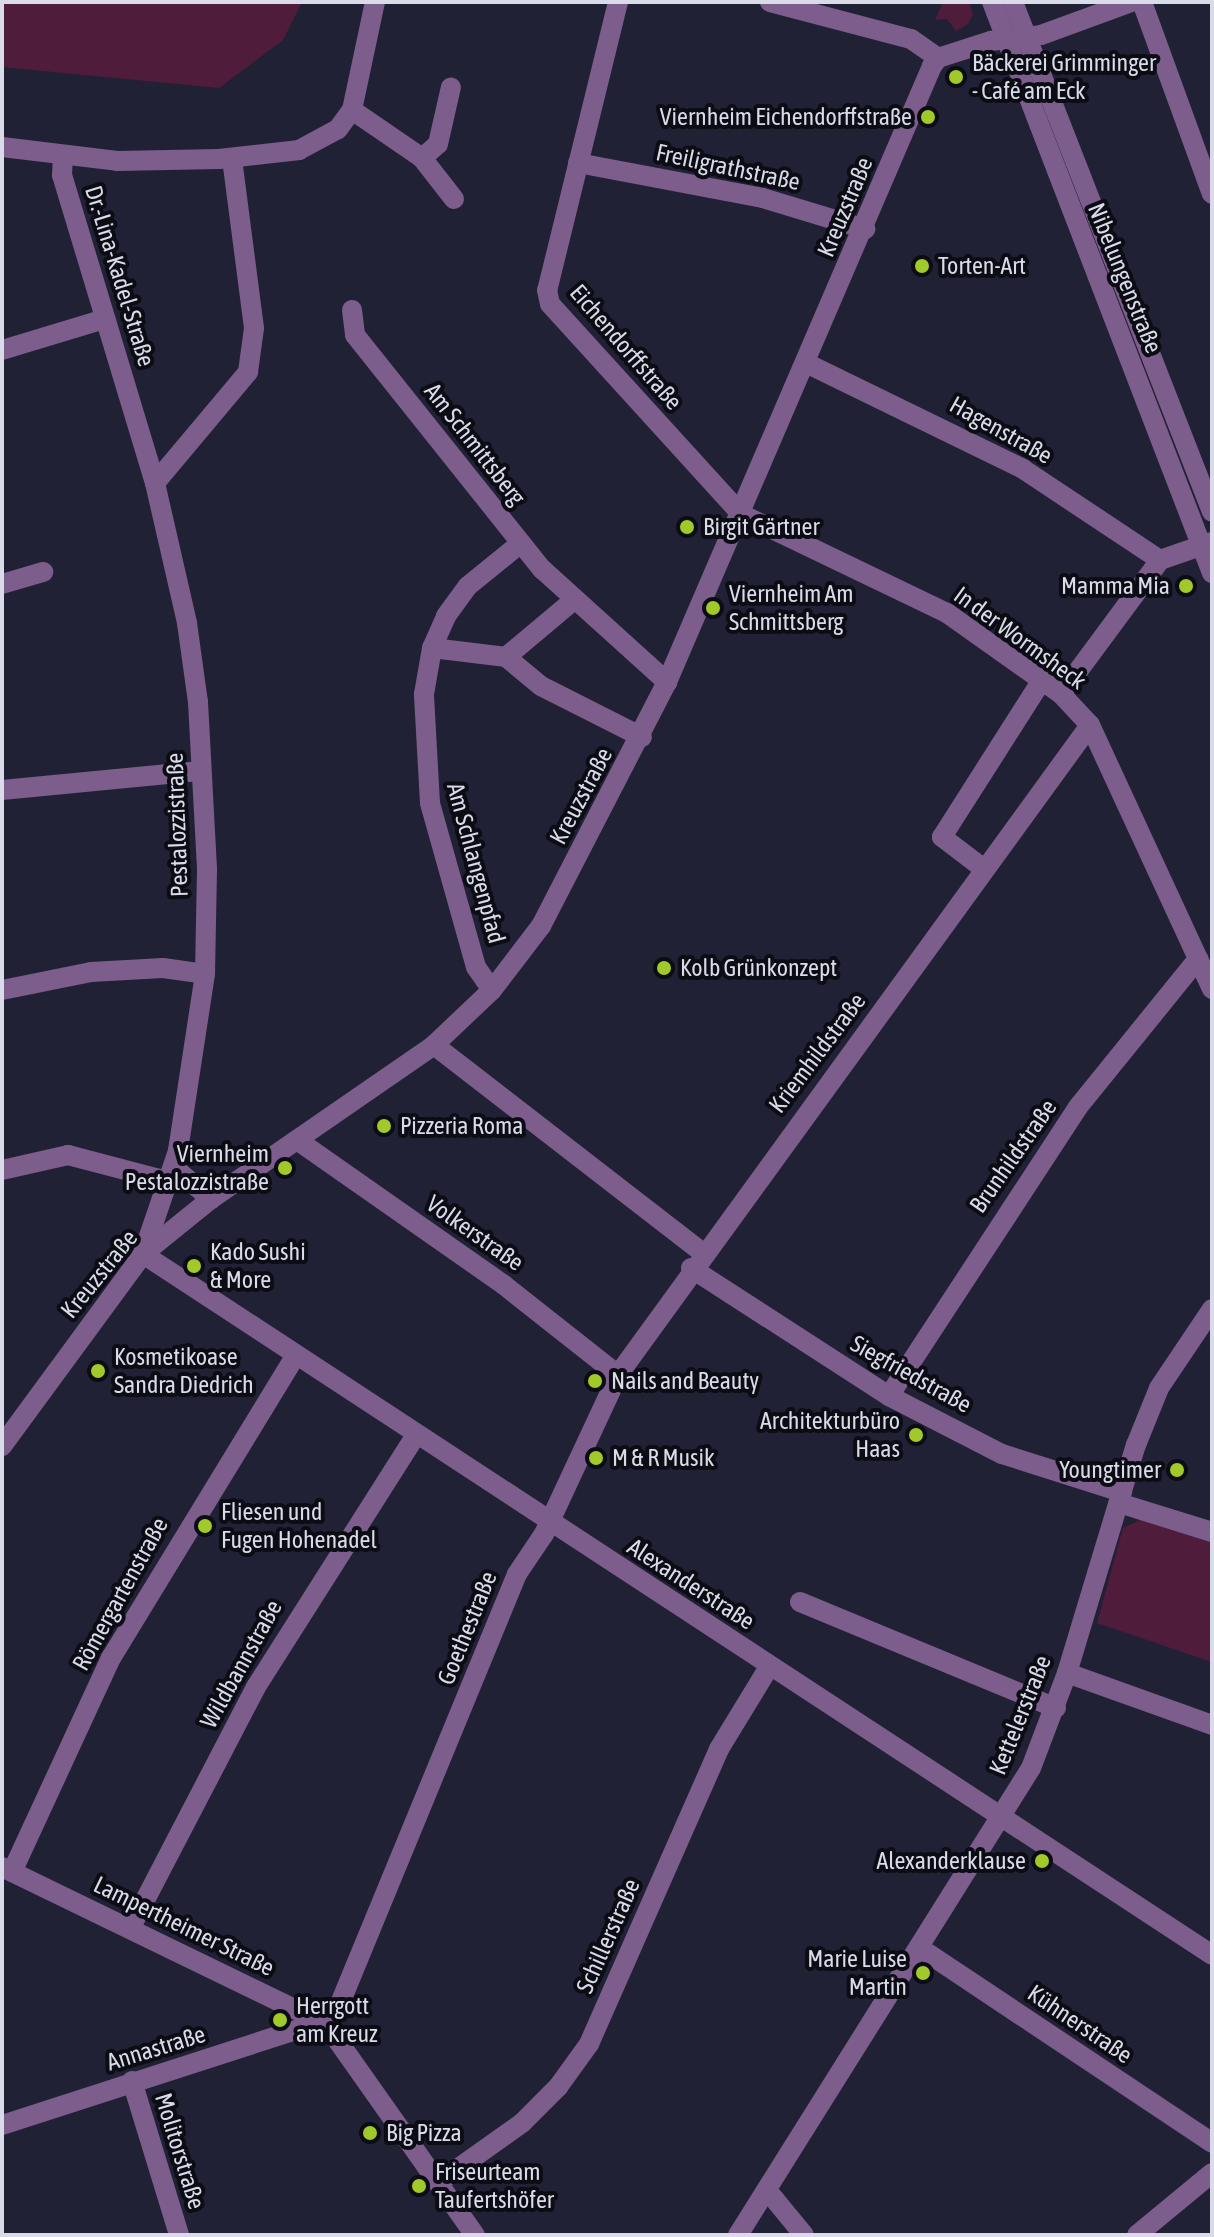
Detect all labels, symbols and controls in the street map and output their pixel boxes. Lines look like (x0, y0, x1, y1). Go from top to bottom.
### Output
place label: Bäckerei Grimminger - Café am Eck (972, 49, 1156, 105)
marker: Bäckerei Grimminger - Café am Eck (947, 68, 965, 86)
place label: Viernheim Eichendorffstraße (660, 103, 912, 131)
marker: Viernheim Eichendorffstraße (919, 108, 937, 126)
street label: Freiligrathstraße (653, 138, 803, 196)
street label: Kreuzstraße (811, 153, 879, 261)
street label: Dr.-Lina-Kadel-Straße (79, 182, 161, 370)
street label: Nibelungenstraße (1082, 199, 1168, 357)
place label: Torten-Art (938, 252, 1026, 280)
marker: Torten-Art (913, 257, 931, 275)
street label: Eichendorffstraße (564, 278, 688, 416)
street label: Am Schmittsberg (418, 377, 532, 511)
street label: Hagenstraße (945, 390, 1057, 470)
place label: Birgit Gärtner (703, 513, 820, 541)
marker: Birgit Gärtner (678, 518, 696, 536)
place label: Mamma Mia (1061, 572, 1170, 600)
marker: Mamma Mia (1177, 577, 1195, 595)
place label: Viernheim Am Schmittsberg (729, 580, 854, 636)
street label: In der Wormsheck (948, 580, 1092, 696)
marker: Viernheim Am Schmittsberg (704, 599, 722, 617)
street label: Kreuzstraße (544, 743, 618, 849)
street label: Pestalozzistraße (160, 752, 194, 898)
street label: Am Schlangenpfad (441, 780, 511, 946)
place label: Kolb Grünkonzept (680, 954, 837, 982)
marker: Kolb Grünkonzept (655, 959, 673, 977)
street label: Kriemhildstraße (763, 987, 871, 1119)
street label: Brunhildstraße (963, 1094, 1063, 1218)
place label: Pizzeria Roma (400, 1112, 524, 1140)
marker: Pizzeria Roma (375, 1117, 393, 1135)
place label: Viernheim Pestalozzistraße (125, 1140, 269, 1196)
marker: Viernheim Pestalozzistraße (276, 1159, 294, 1177)
street label: Volkerstraße (421, 1189, 529, 1277)
street label: Kreuzstraße (55, 1224, 143, 1324)
place label: Kado Sushi & More (210, 1238, 306, 1294)
marker: Kado Sushi & More (185, 1257, 203, 1275)
street label: Siegfriedstraße (846, 1329, 976, 1419)
place label: Kosmetikoase Sandra Diedrich (114, 1343, 254, 1399)
marker: Kosmetikoase Sandra Diedrich (89, 1362, 107, 1380)
place label: Nails and Beauty (611, 1367, 759, 1395)
marker: Nails and Beauty (586, 1372, 604, 1390)
place label: Architekturbüro Haas (760, 1407, 900, 1463)
marker: Architekturbüro Haas (907, 1426, 925, 1444)
place label: M & R Musik (612, 1444, 715, 1472)
marker: M & R Musik (587, 1449, 605, 1467)
place label: Youngtimer (1059, 1456, 1161, 1484)
marker: Youngtimer (1168, 1461, 1186, 1479)
place label: Fliesen und Fugen Hohenadel (221, 1498, 377, 1554)
street label: Römergartenstraße (66, 1513, 174, 1675)
marker: Fliesen und Fugen Hohenadel (196, 1517, 214, 1535)
street label: Alexanderstraße (622, 1532, 760, 1636)
street label: Goethestraße (431, 1567, 503, 1689)
street label: Wildbannstraße (194, 1595, 288, 1733)
street label: Kettelerstraße (983, 1651, 1057, 1779)
place label: Alexanderklause (877, 1847, 1026, 1875)
marker: Alexanderklause (1033, 1852, 1051, 1870)
street label: Lampertheimer Straße (89, 1870, 279, 1982)
street label: Schillerstraße (570, 1874, 646, 1998)
place label: Marie Luise Martin (807, 1945, 907, 2001)
marker: Marie Luise Martin (914, 1964, 932, 1982)
street label: Kühnerstraße (1022, 1979, 1138, 2069)
place label: Herrgott am Kreuz (296, 1992, 378, 2048)
marker: Herrgott am Kreuz (271, 2011, 289, 2029)
street label: Annastraße (103, 2019, 209, 2077)
street label: Molitorstraße (149, 2090, 211, 2212)
place label: Big Pizza (386, 2119, 462, 2147)
marker: Big Pizza (361, 2124, 379, 2142)
place label: Friseurteam Taufertshöfer (435, 2158, 554, 2214)
marker: Friseurteam Taufertshöfer (410, 2177, 428, 2195)

